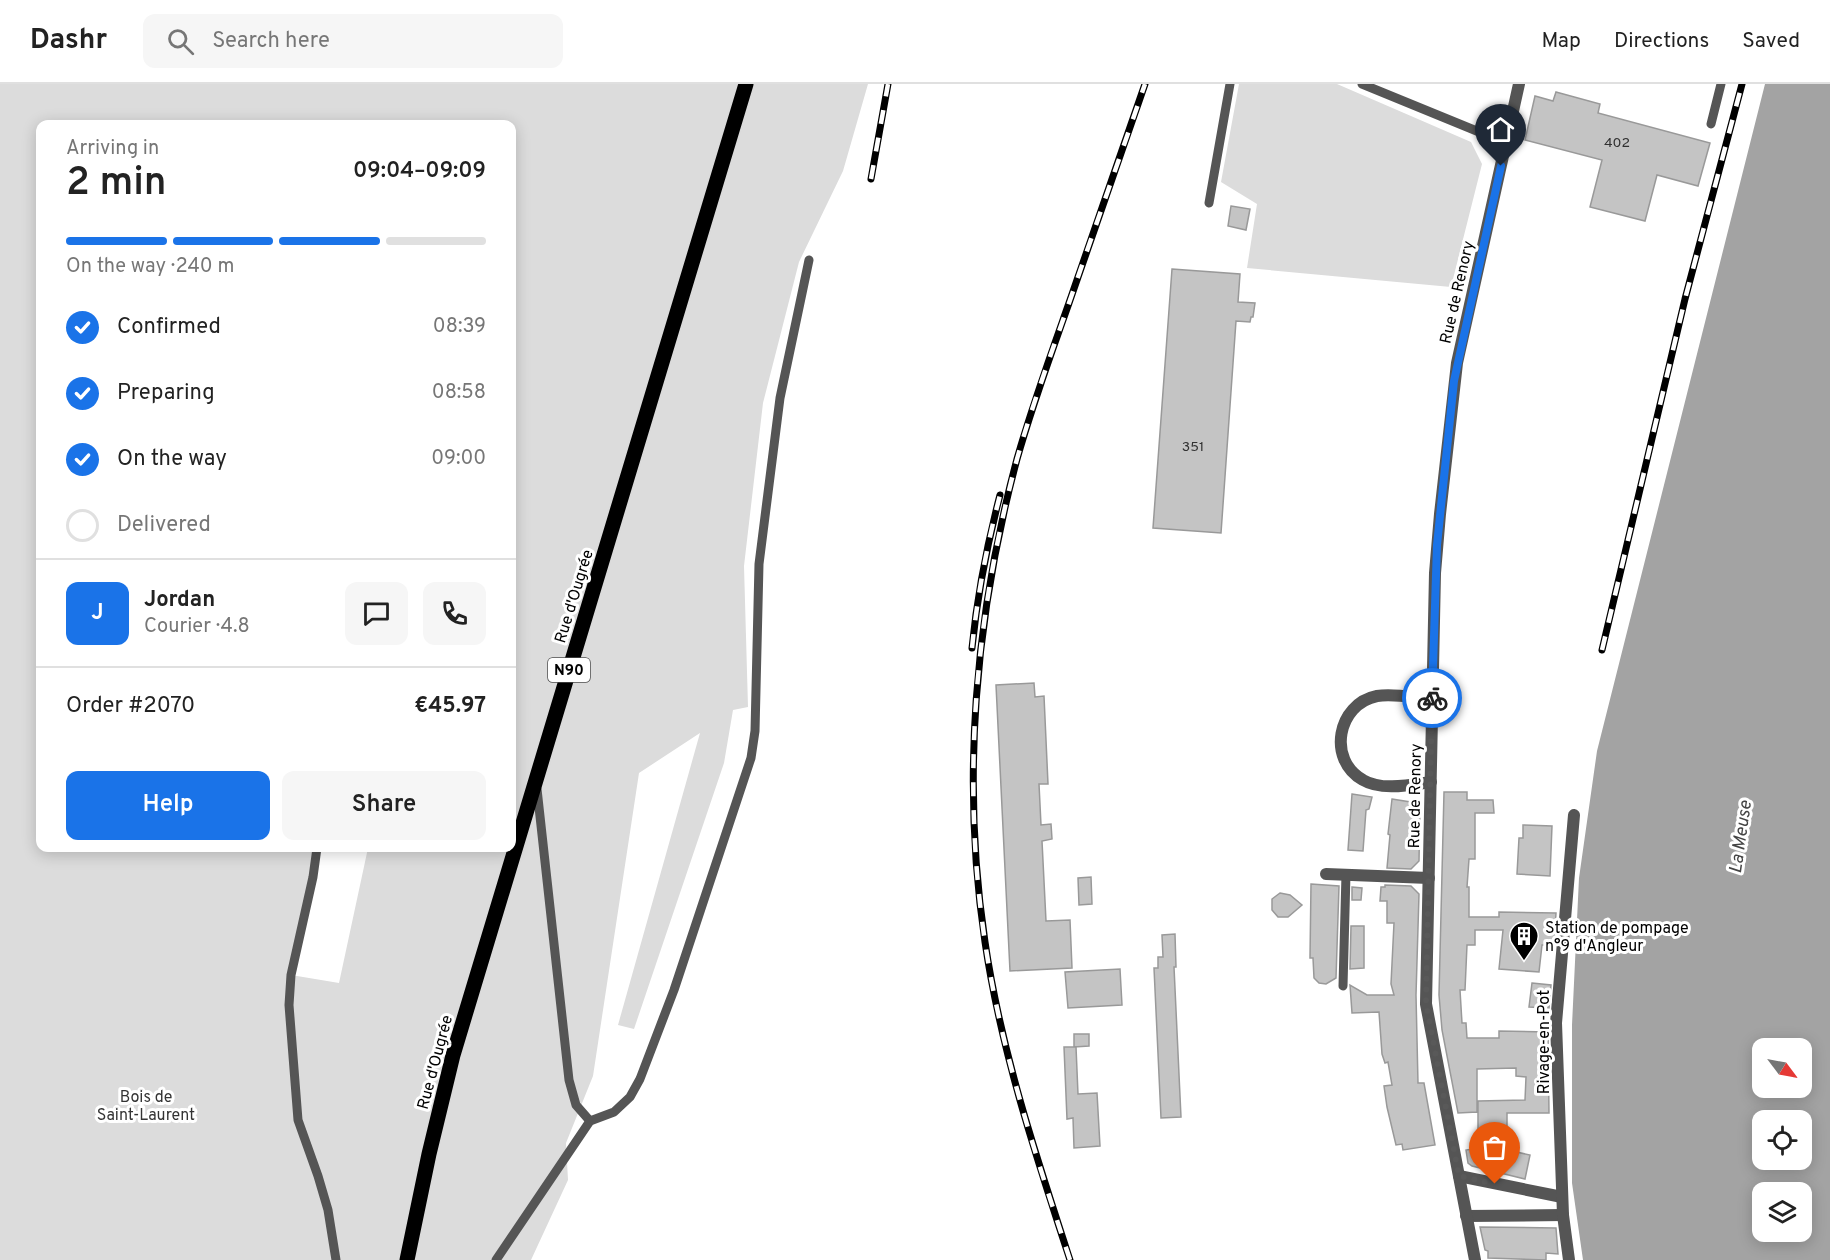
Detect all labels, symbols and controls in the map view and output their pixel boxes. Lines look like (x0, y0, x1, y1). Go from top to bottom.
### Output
search box (143, 14, 563, 68)
text: Dashr (30, 23, 107, 59)
icon: search (164, 25, 197, 58)
text: Search here (212, 28, 330, 55)
text: Map (1541, 28, 1581, 55)
text: Directions (1614, 28, 1709, 55)
text: Saved (1742, 28, 1800, 55)
pin (1475, 104, 1526, 166)
icon: home (1484, 113, 1517, 146)
house number: 402 (1604, 135, 1630, 152)
text: Arriving in (66, 136, 159, 162)
text: 09:04–09:09 (353, 158, 486, 185)
text: 2 min (66, 160, 167, 209)
street label: Rue de Renory (1436, 239, 1480, 346)
text: On the way · 240 m (66, 254, 234, 280)
icon: check (66, 311, 99, 344)
text: Confirmed (117, 314, 221, 341)
text: 08:39 (433, 314, 486, 340)
icon: check (66, 377, 99, 410)
text: Preparing (117, 380, 215, 407)
text: 08:58 (432, 380, 486, 406)
house number: 351 (1182, 439, 1204, 456)
icon: check (66, 443, 99, 476)
text: On the way (117, 446, 227, 473)
text: 09:00 (431, 446, 486, 472)
text: Delivered (117, 512, 211, 539)
street label: Rue d'Ougrée (551, 547, 599, 646)
button: chat (345, 582, 408, 645)
button: phone (423, 582, 486, 645)
text: Jordan (144, 587, 215, 614)
text: J (91, 600, 104, 627)
text: Courier · 4.8 (144, 614, 250, 640)
road number: N90 (548, 658, 590, 682)
courier (1402, 668, 1462, 728)
icon: bike (1416, 682, 1449, 715)
text: Order #2070 (66, 693, 195, 720)
text: €45.97 (414, 693, 486, 720)
street label: Rue de Renory (1405, 743, 1427, 849)
button: Help (66, 771, 270, 840)
button: Share (282, 771, 486, 840)
water label: La Meuse (1725, 799, 1758, 875)
place label: Station de pompage n°9 d'Angleur (1545, 919, 1689, 957)
building icon: Station de pompage n°9 d'Angleur (1508, 920, 1540, 962)
street label: Rivage-en-Pot (1535, 990, 1555, 1094)
street label: Rue d'Ougrée (414, 1013, 458, 1112)
north arrow (1752, 1038, 1812, 1098)
map controls (1752, 1038, 1812, 1242)
park label: Bois de Saint-Laurent (97, 1088, 195, 1126)
button: locate (1752, 1110, 1812, 1170)
pin (1469, 1122, 1520, 1184)
icon: bag (1478, 1131, 1511, 1164)
button: layers (1752, 1182, 1812, 1242)

